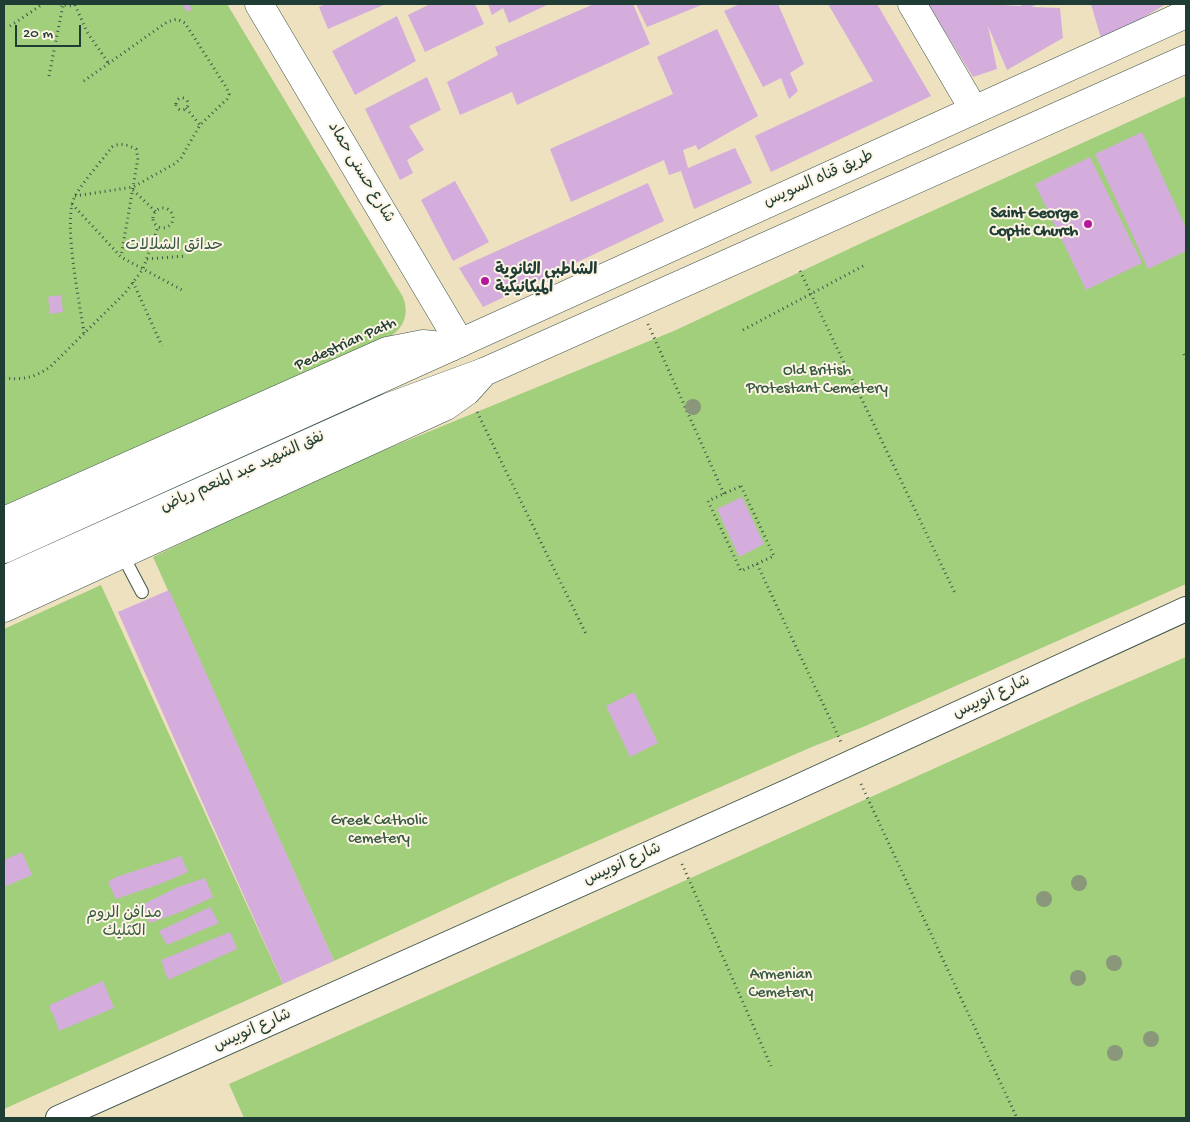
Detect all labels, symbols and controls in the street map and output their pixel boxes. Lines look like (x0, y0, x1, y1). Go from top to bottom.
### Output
scale bar (18, 15, 84, 47)
text: 20 m (23, 25, 53, 43)
street label: شارع حسنى حماد (322, 119, 398, 227)
street label: طريق قناه السويس (761, 147, 877, 213)
place label: Saint George Coptic Church (989, 205, 1078, 243)
marker: Saint George Coptic Church (1082, 218, 1094, 230)
park label: حدائق الشلالات (125, 237, 223, 257)
place label: الشاطبي الثانوية الميكانيكية (495, 262, 597, 300)
marker: الشاطبي الثانوية الميكانيكية (479, 275, 491, 287)
street label: Pedestrian Path (292, 314, 400, 376)
park label: Old British Protestant Cemetery (746, 362, 888, 400)
street label: نفق الشهيد عبد المنعم رياض (158, 428, 328, 518)
street label: شارع انوبيس (950, 672, 1034, 724)
park label: Greek Catholic cemetery (331, 812, 427, 850)
street label: شارع انوبيس (581, 839, 665, 891)
park label: مدافن الروم الكثليك (86, 905, 162, 943)
park label: Armenian Cemetery (749, 966, 813, 1004)
street label: شارع انوبيس (211, 1005, 295, 1057)

